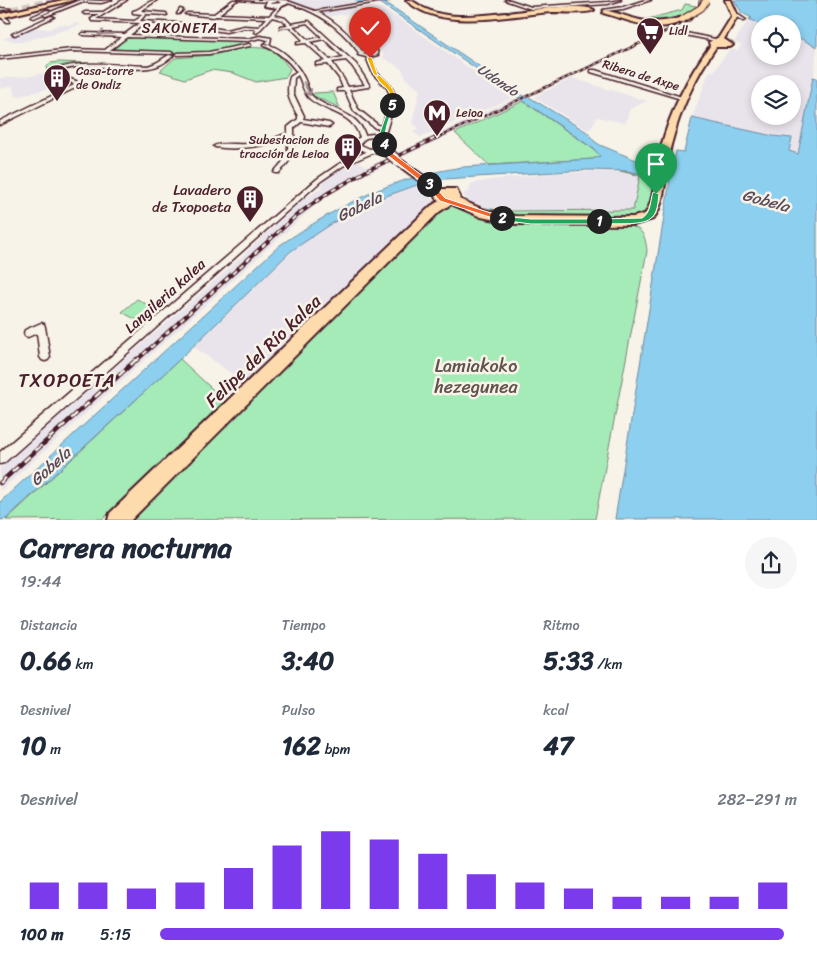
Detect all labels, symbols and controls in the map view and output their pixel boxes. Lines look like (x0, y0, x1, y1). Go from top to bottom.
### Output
pin (349, 7, 391, 58)
icon: check (356, 14, 384, 42)
map controls (751, 15, 801, 125)
button: locate (751, 15, 801, 65)
district label: SAKONETA (142, 16, 218, 41)
supermarket icon: Lidl (635, 16, 665, 55)
place label: Lidl (669, 20, 688, 42)
one-way arrow (97, 29, 114, 39)
street label: Ribera de Axpe (600, 53, 682, 97)
water label: Udondo (472, 57, 524, 104)
place label: Casa-torre de Ondiz (76, 60, 134, 96)
building icon: Casa-torre de Ondiz (42, 63, 72, 102)
button: layers (751, 75, 801, 125)
one-way arrow (303, 81, 312, 96)
pin: 5 (380, 92, 404, 118)
text: 5 (388, 93, 397, 118)
metro station icon: Leioa (422, 98, 452, 137)
place label: Leioa (456, 102, 483, 124)
place label: Subestacion de tracción de Leioa (240, 129, 329, 165)
building icon: Subestacion de tracción de Leioa (333, 132, 363, 171)
pin: 4 (372, 132, 396, 156)
text: 4 (380, 132, 389, 157)
pin (635, 143, 677, 194)
icon: arrive (642, 150, 670, 178)
pin: 3 (416, 172, 442, 196)
text: 3 (426, 172, 433, 197)
place label: Lavadero de Txopoeta (152, 177, 231, 220)
water label: Gobela (739, 180, 795, 221)
water label: Gobela (331, 182, 389, 230)
building icon: Lavadero de Txopoeta (235, 184, 265, 223)
pin: 2 (490, 206, 514, 230)
text: 2 (498, 206, 507, 231)
pin: 1 (586, 208, 612, 234)
text: 1 (596, 209, 603, 234)
street label: Langileria kalea (118, 252, 212, 340)
street label: Felipe del Río kalea (197, 286, 330, 415)
park label: Lamiakoko hezegunea (433, 350, 519, 403)
district label: TXOPOETA (18, 364, 116, 397)
water label: Gobela (23, 438, 79, 493)
text: Carrera nocturna (20, 523, 232, 572)
button: share (745, 537, 797, 589)
text: 19:44 (20, 567, 62, 596)
text: Distancia (20, 613, 77, 638)
text: Tiempo (282, 613, 326, 638)
text: Ritmo (543, 613, 580, 638)
text: 0.66 (20, 638, 72, 683)
text: 3:40 (282, 638, 334, 683)
text: 5:33 (543, 638, 594, 683)
text: km (72, 652, 94, 677)
text: /km (594, 652, 622, 677)
text: Desnivel (20, 698, 71, 723)
text: Pulso (282, 698, 315, 723)
text: kcal (543, 698, 569, 723)
text: 10 (20, 723, 47, 768)
text: 162 (282, 723, 321, 768)
text: 47 (543, 723, 573, 768)
text: m (47, 737, 61, 762)
text: bpm (321, 737, 351, 762)
text: Desnivel (20, 785, 78, 814)
text: 282–291 m (717, 785, 797, 814)
text: 100 m (20, 920, 64, 949)
text: 5:15 (100, 920, 131, 949)

